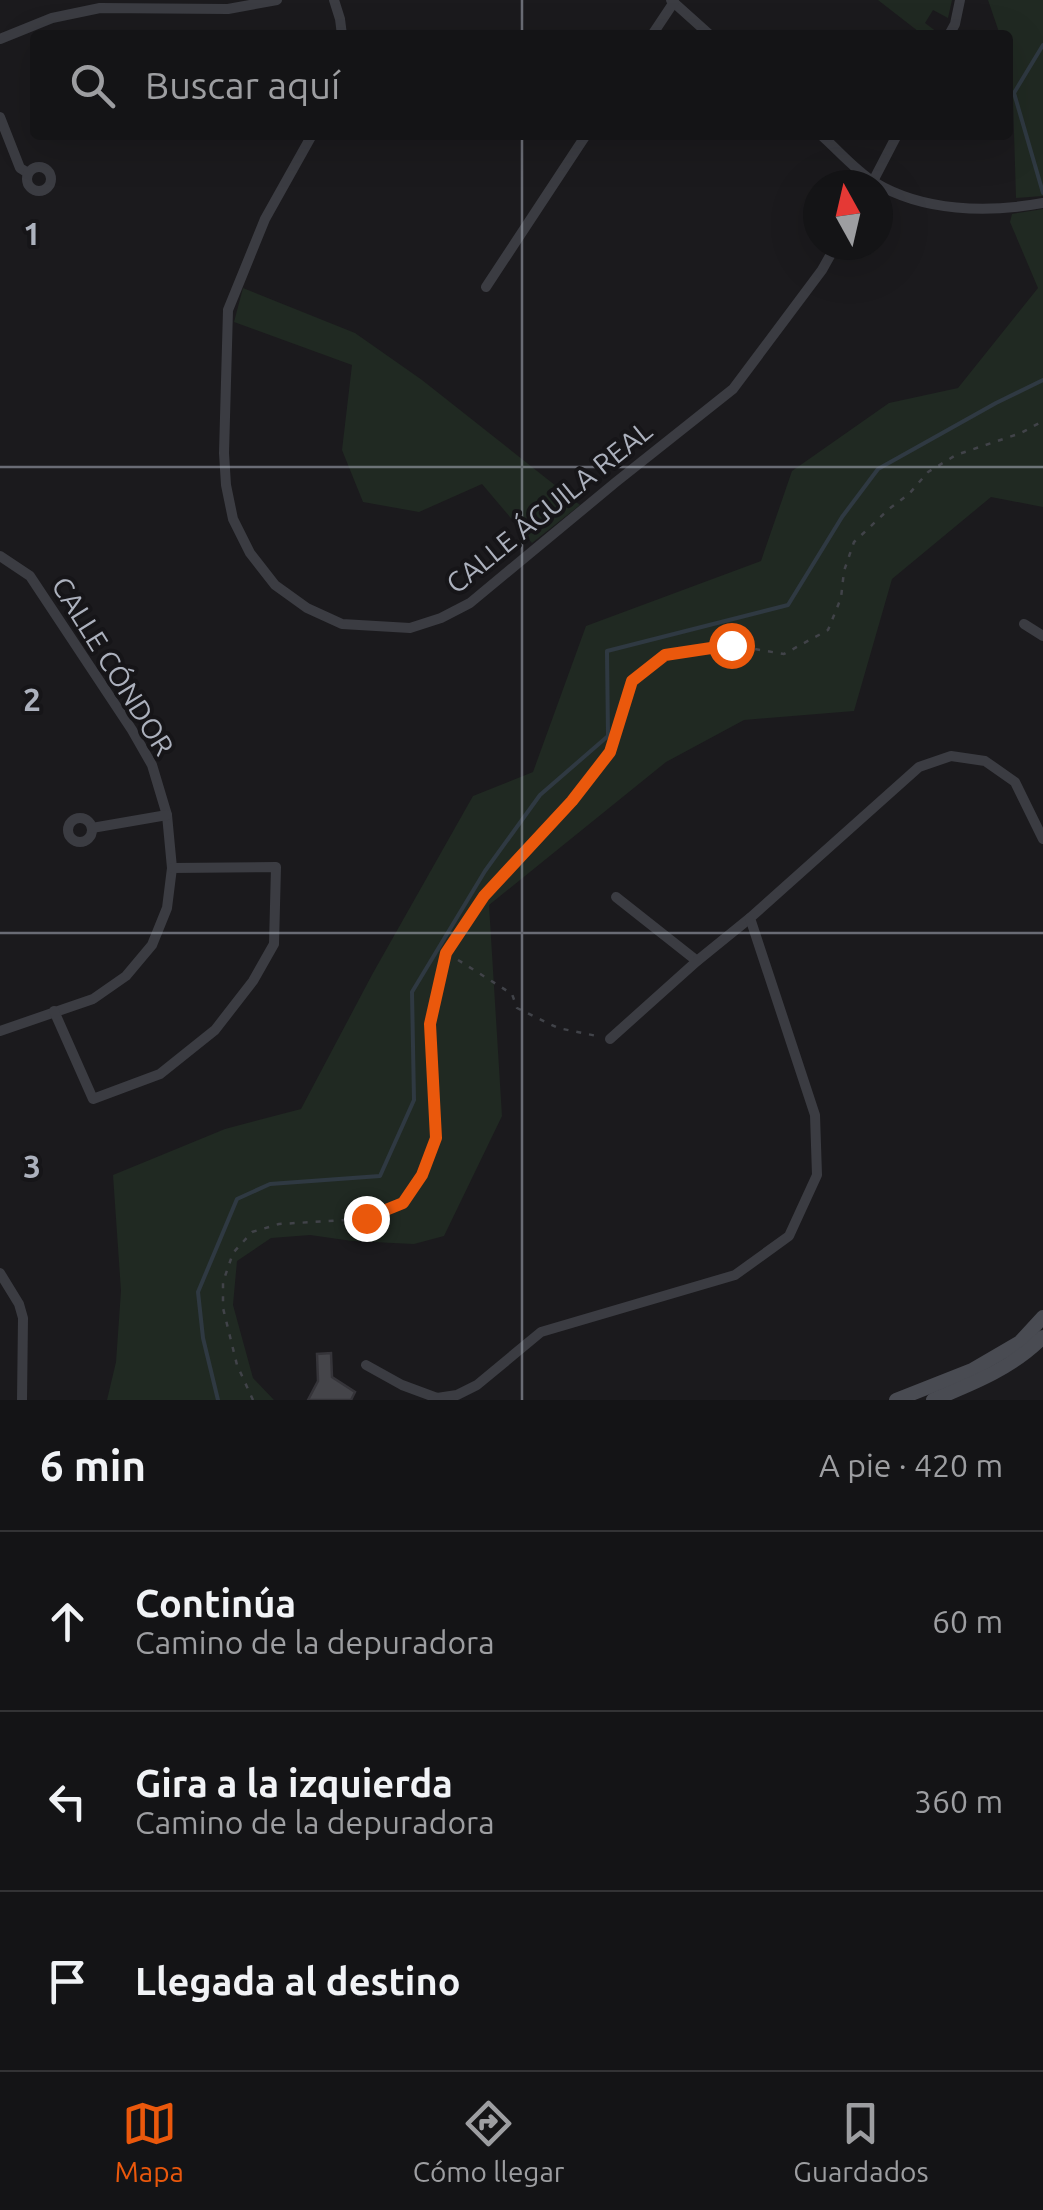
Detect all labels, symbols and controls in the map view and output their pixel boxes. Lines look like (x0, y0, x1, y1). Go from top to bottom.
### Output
search box (30, 30, 1013, 140)
icon: search (65, 58, 120, 113)
text: Buscar aquí (145, 64, 340, 106)
north arrow (803, 170, 893, 260)
text: 1 (23, 215, 41, 251)
street label: CALLE ÁGUILA REAL (439, 414, 658, 599)
street label: CALLE CÓNDOR (46, 570, 182, 761)
route start (709, 623, 755, 669)
text: 2 (23, 681, 41, 717)
text: 3 (23, 1148, 41, 1184)
route end (344, 1196, 390, 1242)
text: 6 min (40, 1442, 146, 1489)
text: A pie · 420 m (819, 1447, 1003, 1483)
text: Continúa (135, 1582, 296, 1624)
icon: ahead (40, 1594, 95, 1649)
text: 60 m (932, 1603, 1003, 1639)
text: Camino de la depuradora (135, 1624, 495, 1660)
text: Gira a la izquierda (135, 1762, 453, 1804)
icon: left (40, 1774, 95, 1829)
text: 360 m (914, 1783, 1003, 1819)
text: Camino de la depuradora (135, 1804, 495, 1840)
icon: arrive (40, 1954, 95, 2009)
text: Llegada al destino (135, 1960, 461, 2002)
tab: Mapa (114, 2096, 184, 2187)
tab: Cómo llegar (413, 2096, 564, 2187)
tab: Guardados (793, 2096, 929, 2187)

